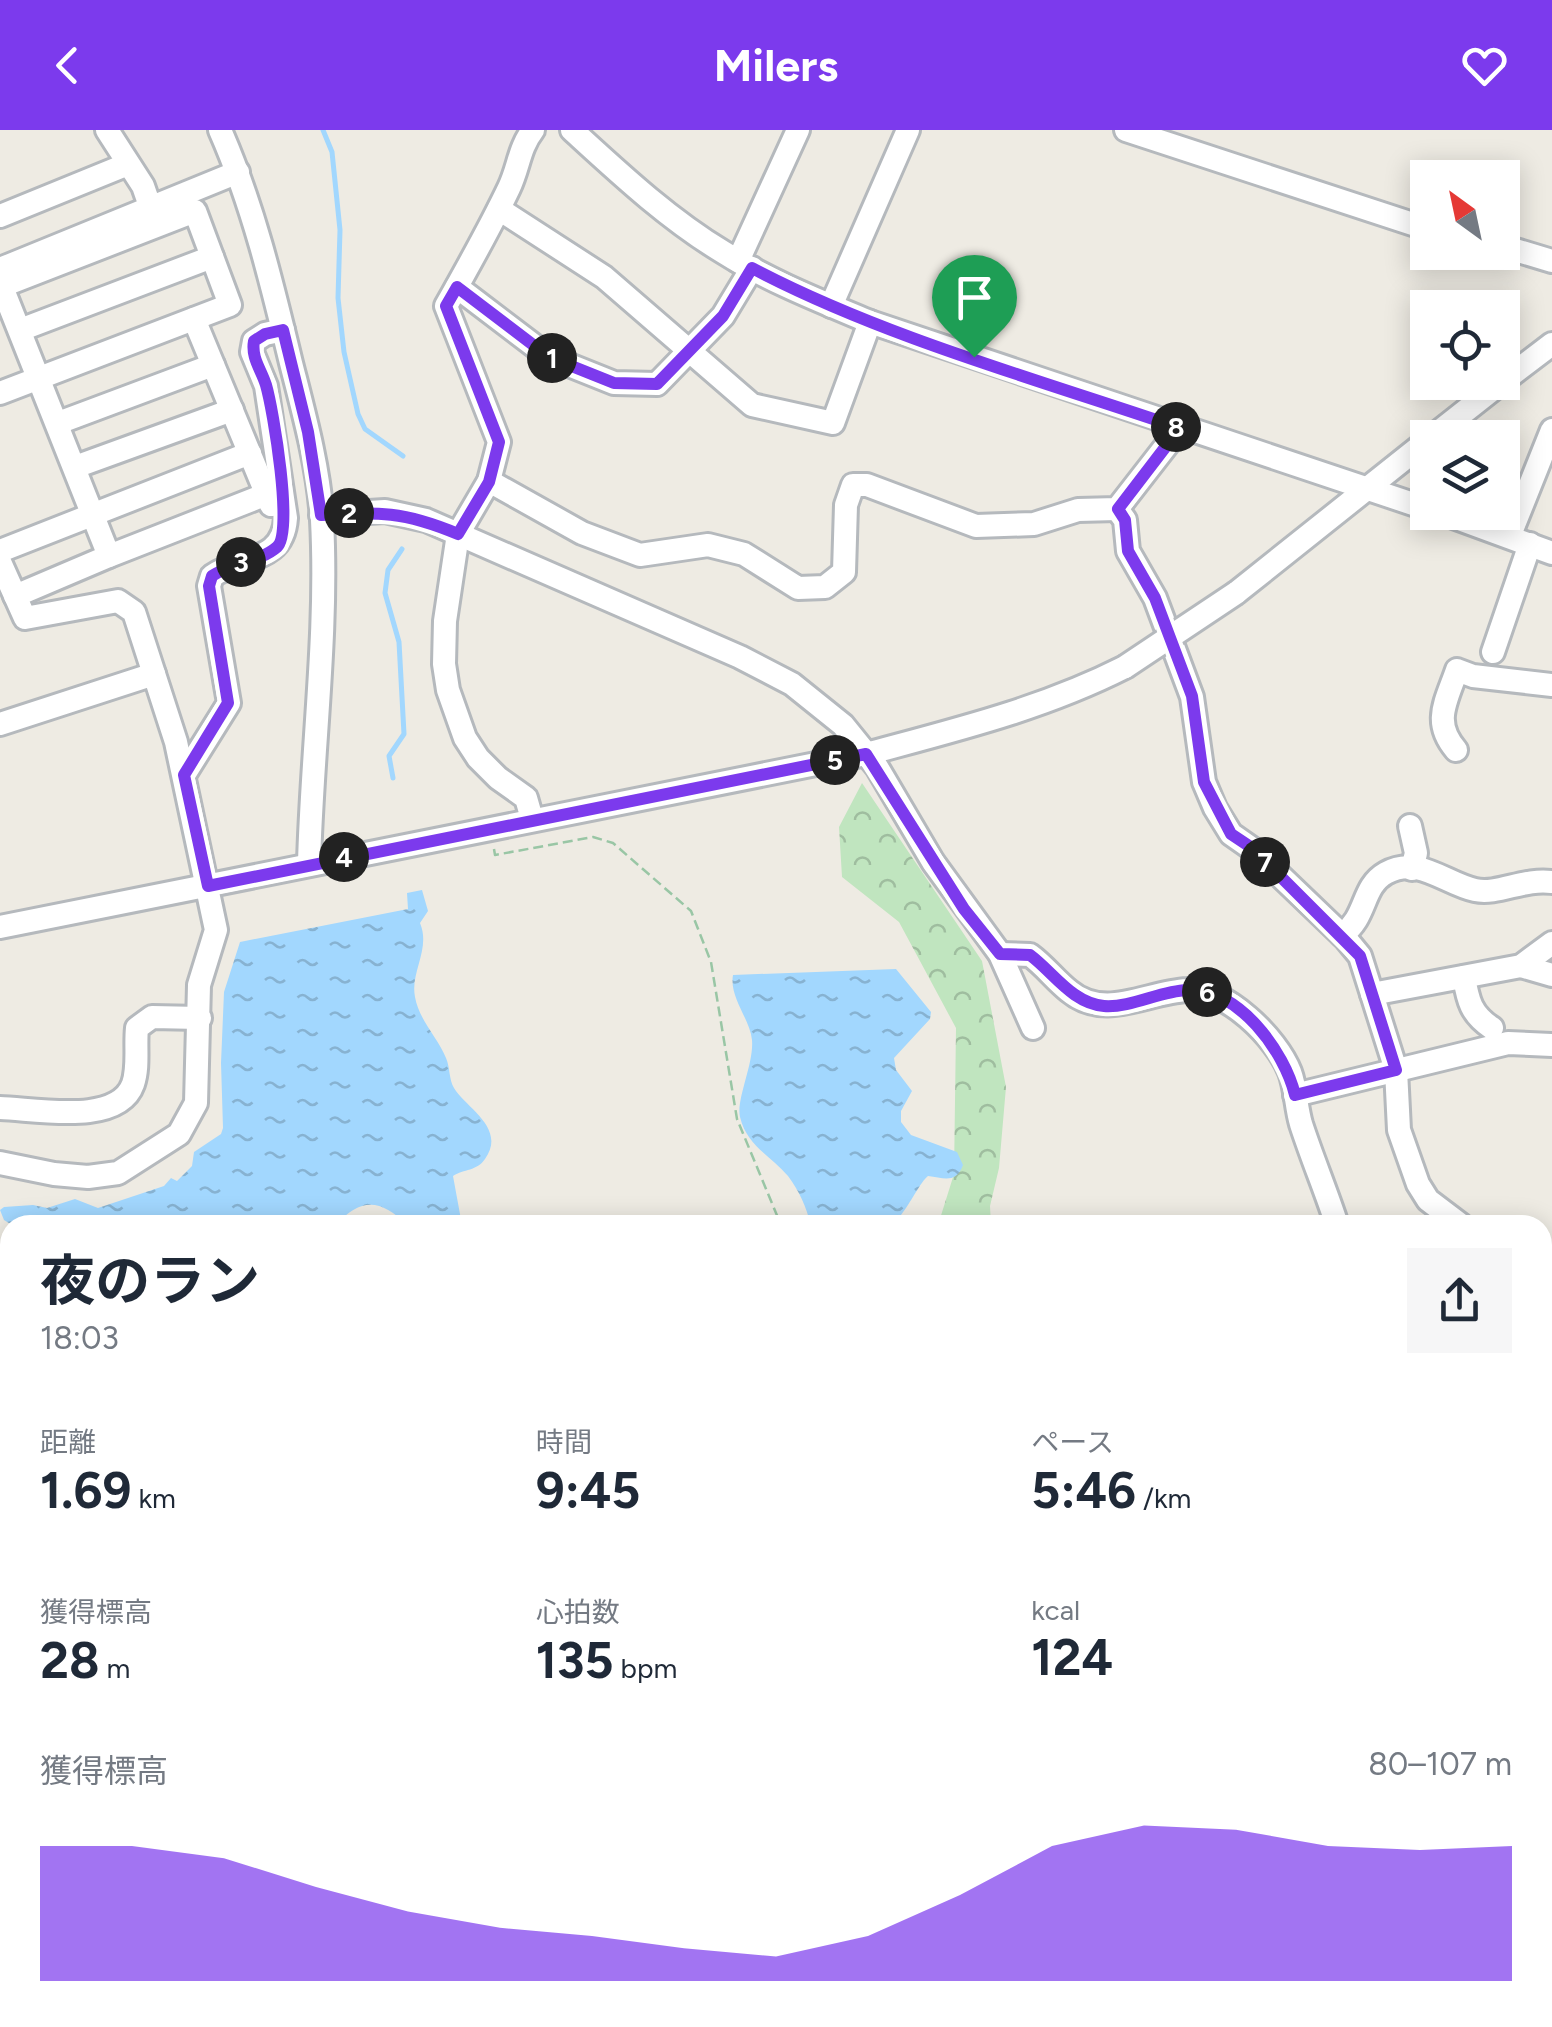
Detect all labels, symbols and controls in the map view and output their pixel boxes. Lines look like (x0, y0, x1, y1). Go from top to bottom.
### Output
icon: back (40, 38, 95, 93)
text: Milers (714, 38, 838, 92)
icon: heart (1457, 38, 1512, 93)
north arrow (1410, 160, 1520, 270)
map controls (1410, 160, 1520, 530)
pin (932, 255, 1017, 358)
icon: arrive (947, 270, 1002, 325)
button: locate (1410, 290, 1520, 400)
pin: 1 (527, 333, 577, 383)
text: 1 (546, 341, 558, 375)
pin: 8 (1151, 402, 1201, 452)
text: 8 (1167, 410, 1185, 444)
button: layers (1410, 420, 1520, 530)
pin: 2 (324, 488, 374, 538)
text: 2 (341, 496, 357, 530)
pin: 3 (216, 537, 266, 587)
text: 3 (233, 545, 249, 579)
pin: 5 (810, 735, 860, 785)
text: 5 (827, 743, 843, 777)
pin: 4 (319, 832, 369, 882)
pin: 7 (1240, 837, 1290, 887)
text: 4 (335, 840, 353, 874)
text: 7 (1257, 845, 1273, 879)
pin: 6 (1182, 967, 1232, 1017)
text: 6 (1199, 975, 1215, 1009)
text: 夜のラン (40, 1248, 260, 1314)
button: share (1407, 1248, 1512, 1353)
text: 18:03 (40, 1319, 119, 1357)
text: 距離 (40, 1425, 96, 1459)
text: 時間 (536, 1425, 592, 1459)
text: ペース (1031, 1425, 1114, 1459)
text: 1.69 (40, 1460, 132, 1521)
text: 9:45 (536, 1460, 640, 1521)
text: 5:46 (1031, 1460, 1136, 1521)
text: km (132, 1481, 176, 1515)
text: /km (1136, 1481, 1191, 1515)
text: kcal (1031, 1593, 1080, 1627)
text: 獲得標高 (40, 1595, 152, 1629)
text: 心拍数 (536, 1595, 620, 1629)
text: 124 (1031, 1627, 1113, 1688)
text: 28 (40, 1630, 100, 1691)
text: 135 (536, 1630, 614, 1691)
text: m (100, 1651, 130, 1685)
text: bpm (614, 1651, 677, 1685)
text: 80–107 m (1368, 1745, 1512, 1783)
text: 獲得標高 (40, 1752, 168, 1790)

